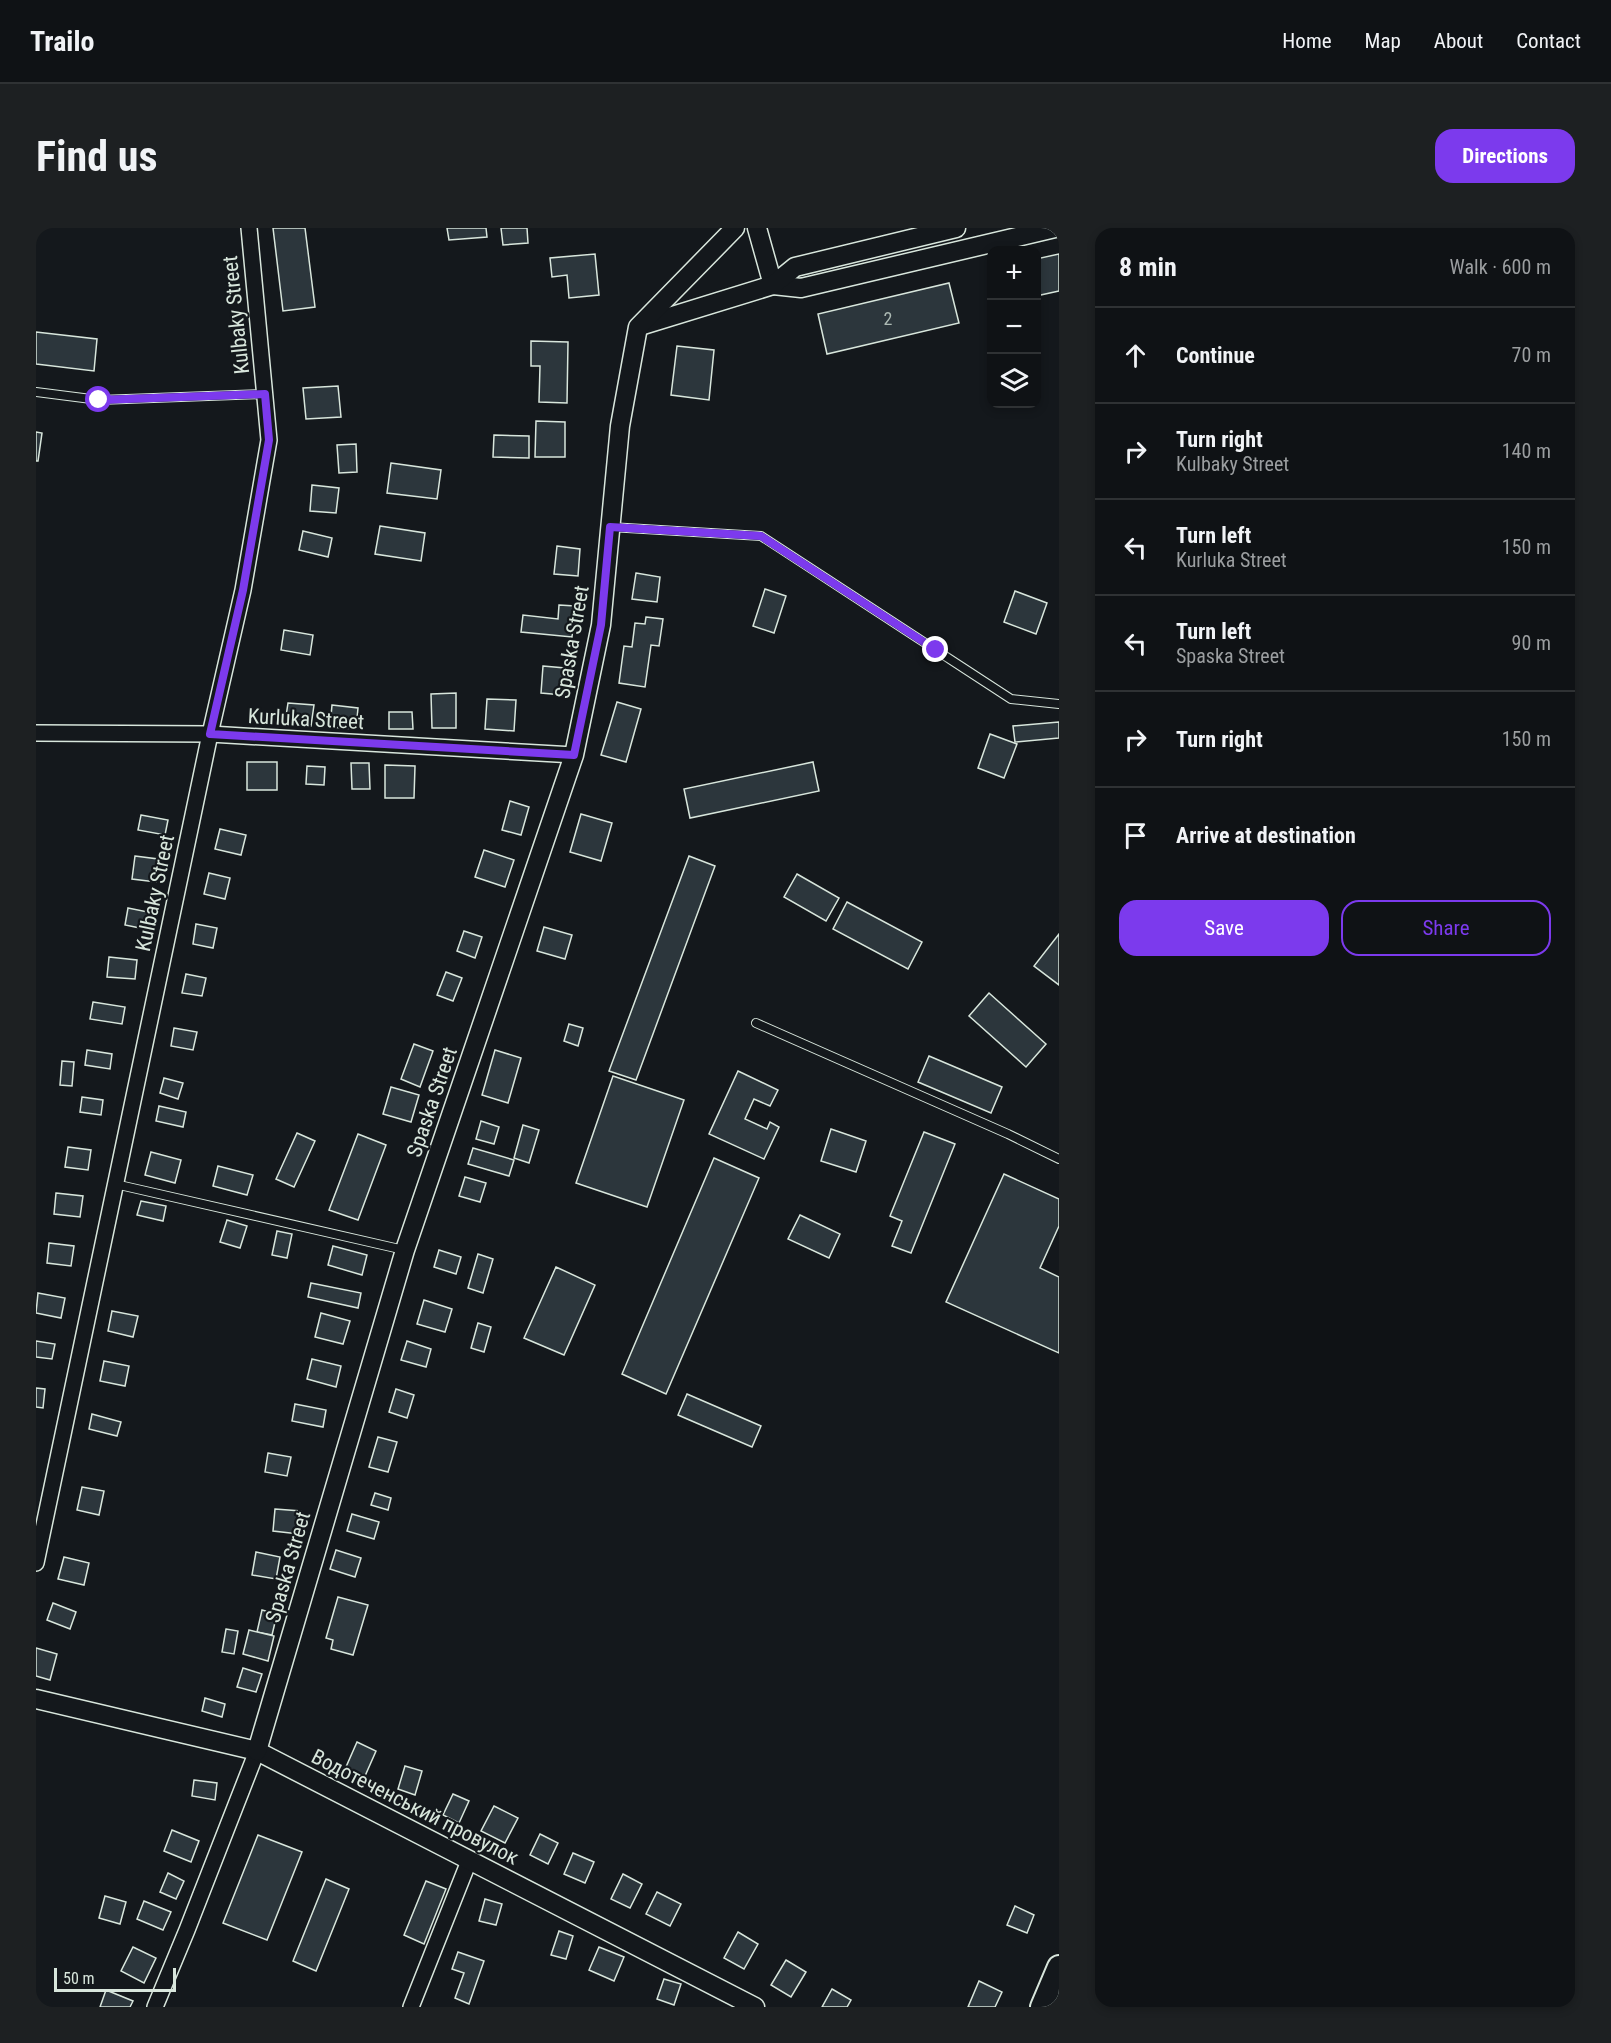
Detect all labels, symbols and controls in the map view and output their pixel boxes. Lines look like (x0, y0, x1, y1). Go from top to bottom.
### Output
text: Trailo (30, 25, 94, 58)
text: Home (1282, 29, 1332, 53)
text: Map (1365, 29, 1401, 53)
text: About (1434, 29, 1483, 53)
text: Contact (1516, 29, 1581, 53)
button: Directions (1435, 129, 1575, 183)
text: Find us (36, 132, 157, 181)
map controls (987, 246, 1041, 408)
button: + (987, 246, 1041, 300)
text: 8 min (1119, 252, 1177, 282)
street label: Kulbaky Street (218, 255, 254, 375)
text: Walk · 600 m (1450, 255, 1551, 279)
button: − (987, 300, 1041, 354)
house number: 2 (884, 308, 893, 329)
icon: ahead (1119, 339, 1152, 372)
text: Continue (1176, 343, 1255, 368)
text: 70 m (1512, 343, 1551, 367)
button: layers (987, 354, 1041, 408)
route start (85, 386, 111, 412)
text: Turn right (1176, 427, 1263, 452)
icon: right (1119, 435, 1152, 468)
text: 140 m (1502, 439, 1551, 463)
text: Kulbaky Street (1176, 452, 1289, 476)
text: Turn left (1176, 523, 1251, 548)
icon: left (1119, 531, 1152, 564)
text: 150 m (1502, 535, 1551, 559)
text: Kurluka Street (1176, 548, 1287, 572)
street label: Spaska Street (550, 584, 594, 700)
text: Turn left (1176, 619, 1251, 644)
icon: left (1119, 627, 1152, 660)
text: 90 m (1512, 631, 1551, 655)
route end (922, 636, 948, 662)
text: Spaska Street (1176, 644, 1285, 668)
street label: Kurluka Street (247, 704, 365, 734)
icon: right (1119, 723, 1152, 756)
text: Turn right (1176, 727, 1263, 752)
text: 150 m (1502, 727, 1551, 751)
icon: arrive (1119, 819, 1152, 852)
text: Arrive at destination (1176, 823, 1356, 848)
street label: Kulbaky Street (131, 832, 179, 954)
button: Save (1119, 900, 1329, 956)
button: Share (1341, 900, 1551, 956)
street label: Spaska Street (402, 1044, 462, 1160)
street label: Spaska Street (261, 1509, 315, 1625)
street label: Водотеченський провулок (307, 1744, 523, 1870)
scale bar (54, 1965, 176, 1992)
text: 50 m (63, 1969, 95, 1988)

